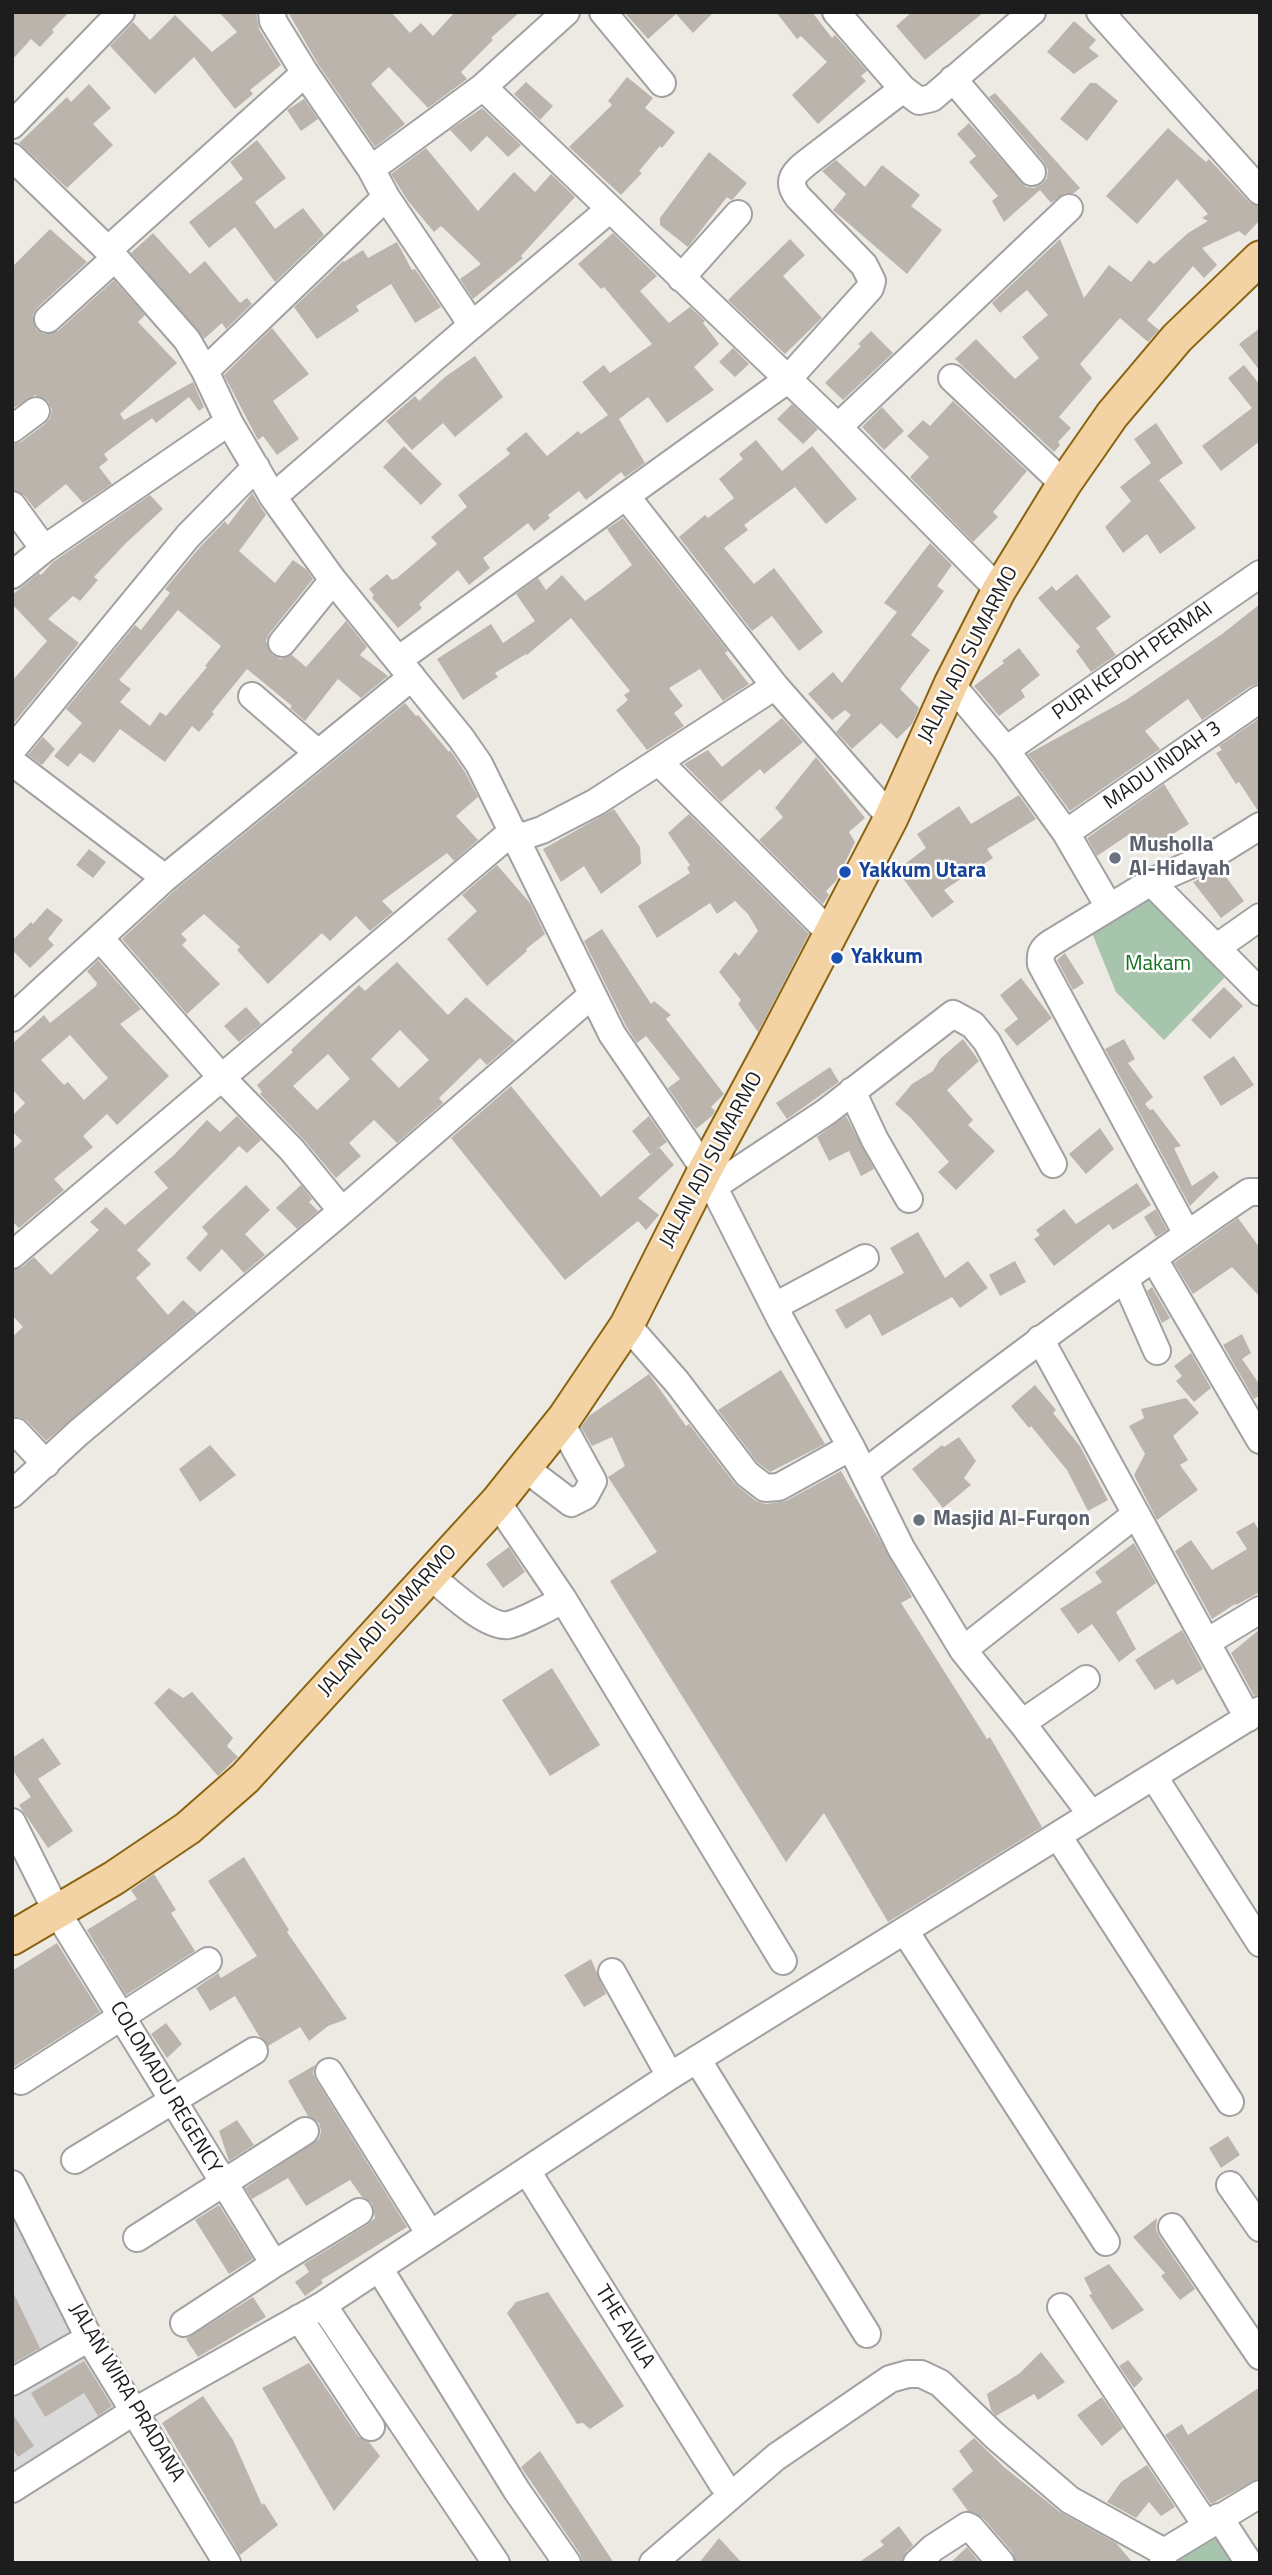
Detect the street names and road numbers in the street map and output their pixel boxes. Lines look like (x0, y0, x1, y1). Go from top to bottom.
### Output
street label: JALAN ADI SUMARMO (913, 562, 1025, 748)
street label: PURI KEPOH PERMAI (1048, 597, 1218, 727)
street label: MADU INDAH 3 (1099, 716, 1227, 816)
street label: JALAN ADI SUMARMO (655, 1068, 769, 1252)
street label: JALAN ADI SUMARMO (313, 1540, 463, 1702)
street label: COLOMADU REGENCY (104, 1997, 226, 2179)
street label: THE AVILA (589, 2281, 659, 2373)
street label: JALAN WIRA PRADANA (63, 2299, 189, 2487)

